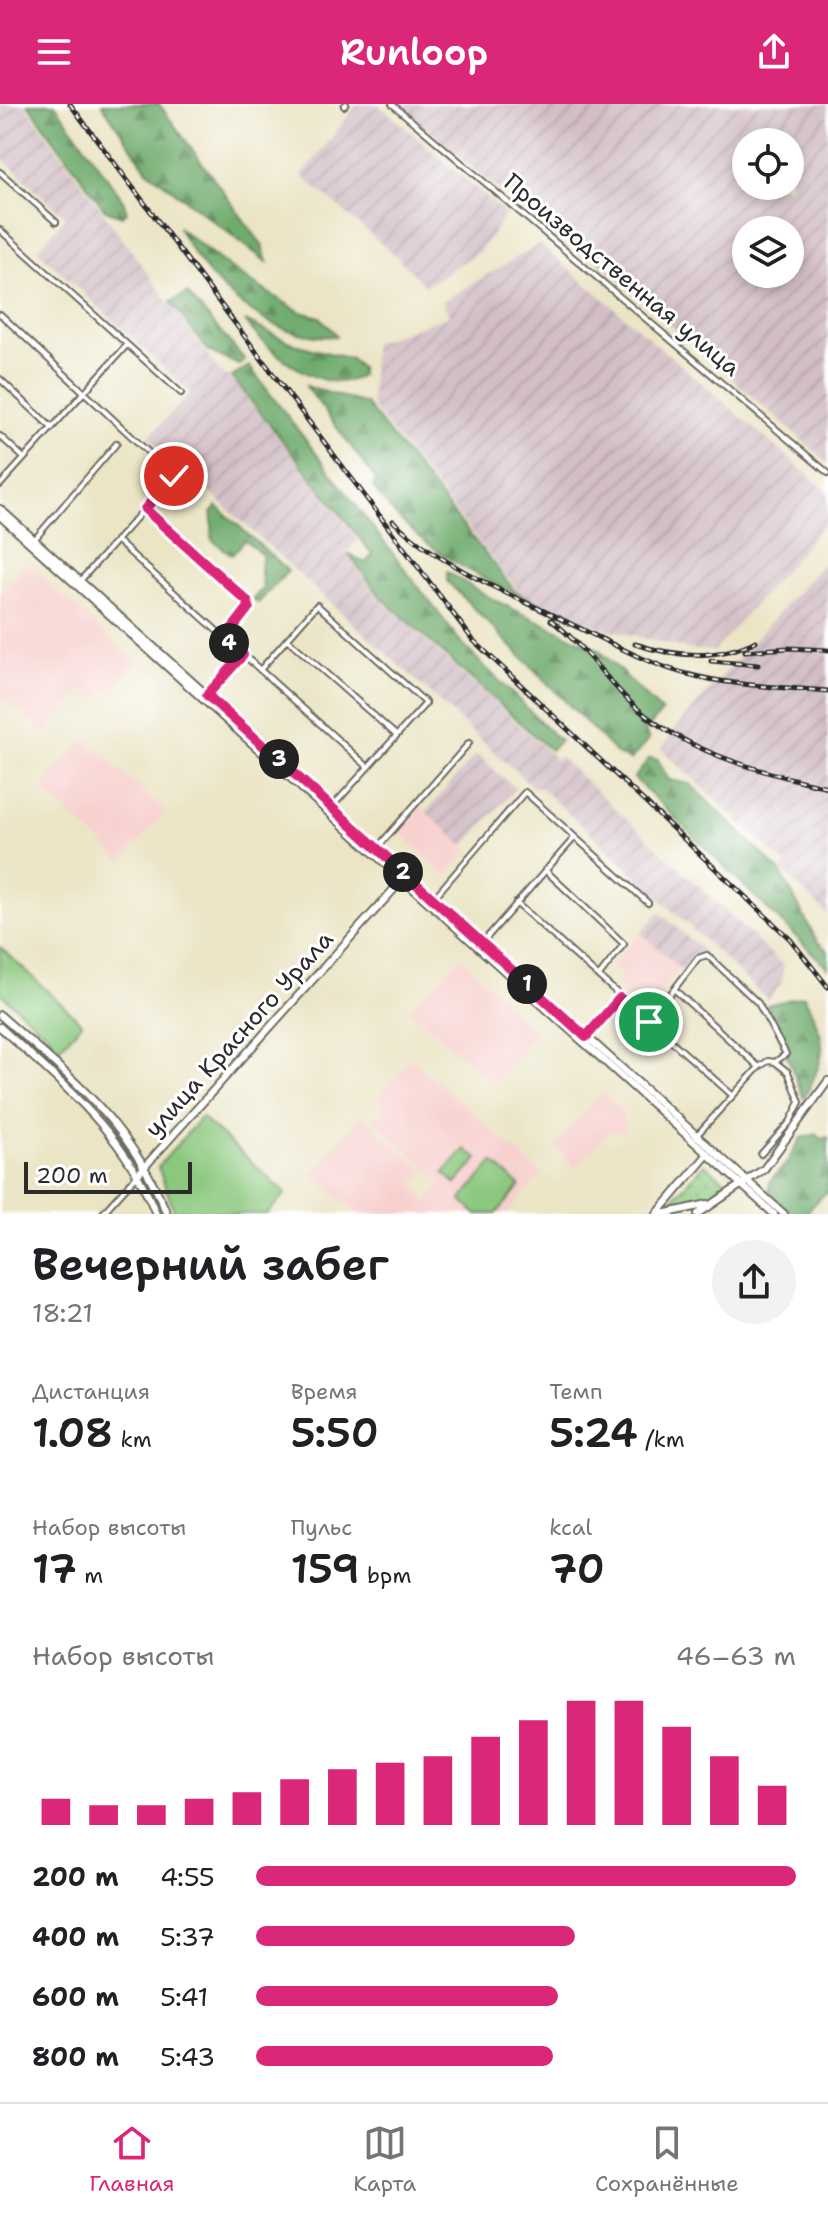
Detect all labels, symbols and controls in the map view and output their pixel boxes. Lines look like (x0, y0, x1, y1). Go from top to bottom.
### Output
text: Runloop (340, 28, 488, 77)
icon: menu (32, 30, 76, 74)
icon: share (752, 30, 796, 74)
map controls (732, 128, 804, 288)
button: locate (732, 128, 804, 200)
street label: Производственная улица (497, 166, 747, 384)
button: layers (732, 216, 804, 288)
pin (140, 442, 208, 510)
icon: check (152, 454, 196, 498)
pin: 4 (209, 623, 249, 663)
text: 4 (221, 628, 237, 657)
pin: 3 (259, 739, 299, 779)
text: 3 (271, 744, 287, 773)
pin: 2 (383, 852, 423, 892)
text: 2 (395, 857, 411, 886)
street label: улица Красного Урала (138, 924, 340, 1144)
pin: 1 (507, 964, 547, 1004)
text: 1 (522, 969, 532, 998)
pin (615, 988, 683, 1056)
icon: arrive (627, 1000, 671, 1044)
scale bar (24, 1158, 192, 1194)
text: 200 m (36, 1161, 108, 1190)
text: Вечерний забег (32, 1235, 389, 1294)
button: share (712, 1240, 796, 1324)
text: 18:21 (32, 1295, 93, 1330)
text: Дистанция (32, 1377, 150, 1406)
text: Время (291, 1377, 358, 1406)
text: Темп (549, 1377, 603, 1406)
text: 1.08 (32, 1406, 113, 1460)
text: 5:50 (291, 1406, 379, 1460)
text: 5:24 (549, 1406, 638, 1460)
text: km (113, 1425, 152, 1454)
text: /km (638, 1425, 685, 1454)
text: Набор высоты (32, 1513, 186, 1542)
text: Пульс (291, 1513, 352, 1542)
text: kcal (549, 1513, 592, 1542)
text: 17 (32, 1542, 77, 1596)
text: 159 (291, 1542, 360, 1596)
text: 70 (549, 1542, 605, 1596)
text: m (77, 1561, 103, 1590)
text: bpm (360, 1561, 411, 1590)
text: Набор высоты (32, 1638, 214, 1673)
text: 46–63 m (676, 1638, 796, 1673)
text: 200 m (32, 1859, 119, 1894)
text: 4:55 (160, 1859, 215, 1894)
text: 400 m (32, 1919, 119, 1954)
text: 5:37 (160, 1919, 215, 1954)
text: 600 m (32, 1979, 119, 2014)
text: 5:41 (160, 1979, 208, 2014)
text: 800 m (32, 2039, 119, 2074)
text: 5:43 (160, 2039, 215, 2074)
tab: Главная (89, 2121, 175, 2198)
tab: Карта (353, 2121, 416, 2198)
tab: Сохранённые (595, 2121, 739, 2198)

